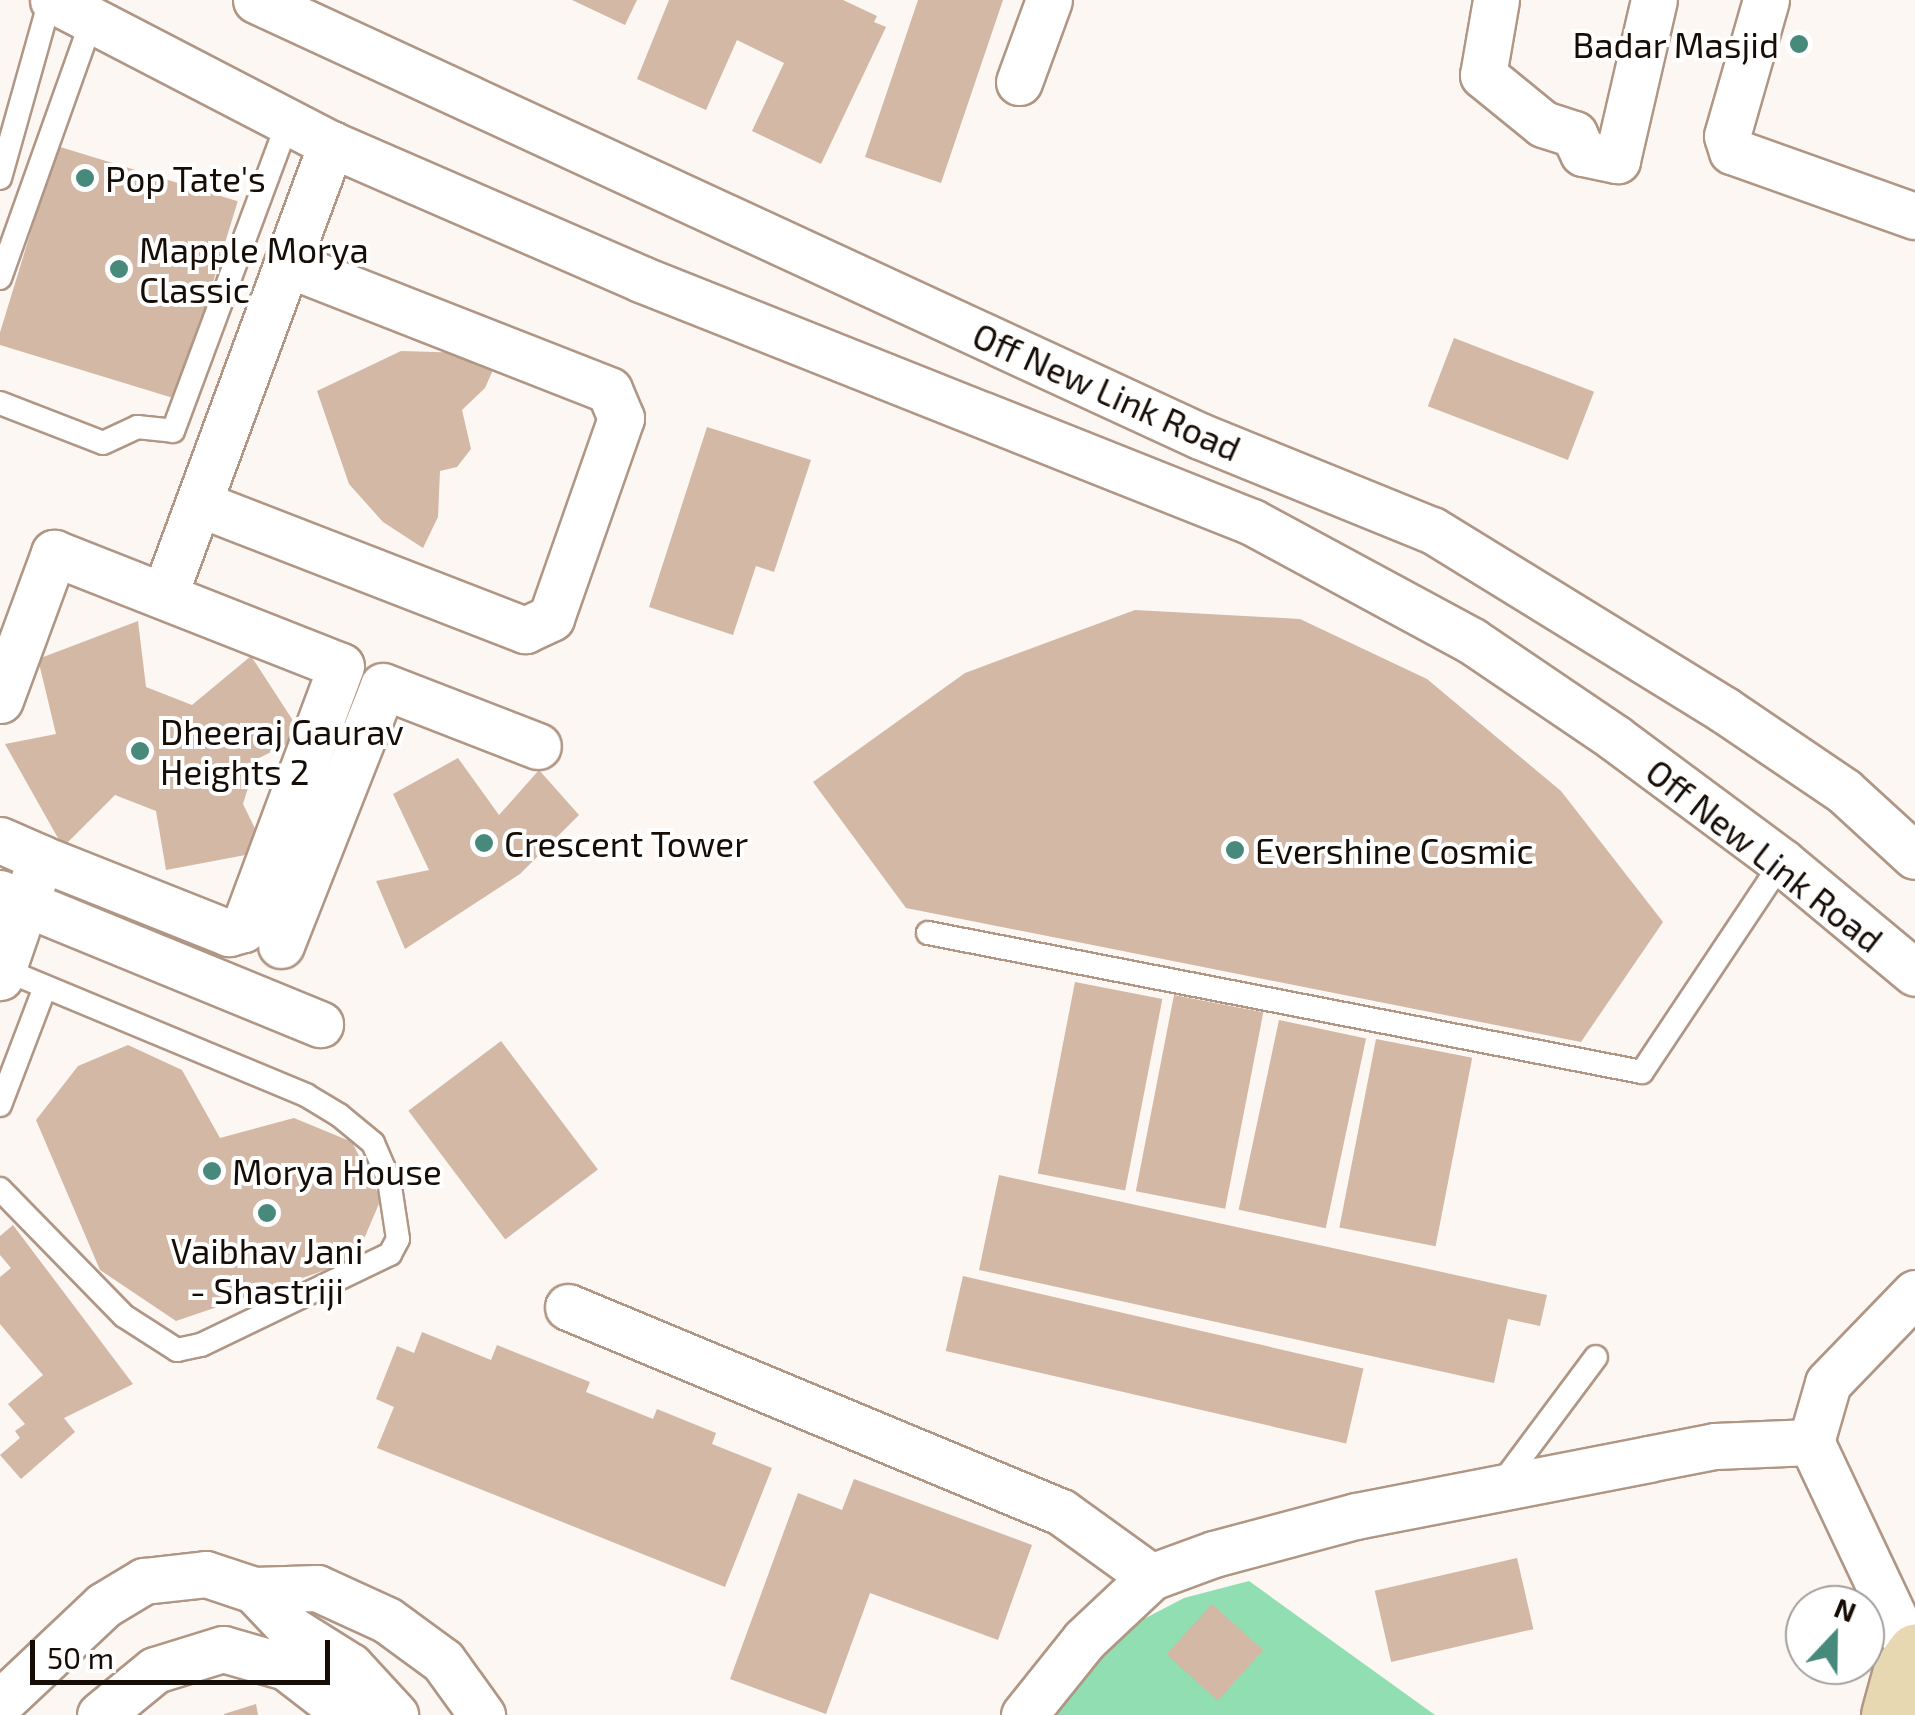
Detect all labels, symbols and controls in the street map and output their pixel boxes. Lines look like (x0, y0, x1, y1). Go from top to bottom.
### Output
place label: Badar Masjid (1572, 23, 1779, 65)
marker: Badar Masjid (1788, 33, 1810, 55)
place label: Pop Tate's (105, 157, 267, 199)
marker: Pop Tate's (74, 167, 96, 189)
place label: Mapple Morya Classic (139, 228, 369, 310)
marker: Mapple Morya Classic (108, 258, 130, 280)
street label: Off New Link Road (966, 313, 1248, 469)
place label: Dheeraj Gaurav Heights 2 (160, 710, 404, 792)
marker: Dheeraj Gaurav Heights 2 (129, 740, 151, 762)
street label: Off New Link Road (1638, 749, 1892, 961)
place label: Crescent Tower (504, 822, 749, 864)
place label: Evershine Cosmic (1255, 829, 1534, 871)
marker: Crescent Tower (473, 832, 495, 854)
marker: Evershine Cosmic (1224, 839, 1246, 861)
place label: Morya House (232, 1150, 442, 1192)
marker: Morya House (201, 1160, 223, 1182)
marker: Vaibhav Jani - Shastriji (256, 1202, 278, 1224)
place label: Vaibhav Jani - Shastriji (170, 1229, 364, 1311)
north arrow (1785, 1585, 1885, 1685)
text: N (1830, 1589, 1861, 1629)
scale bar (35, 1620, 335, 1682)
text: 50 m (47, 1639, 114, 1675)

